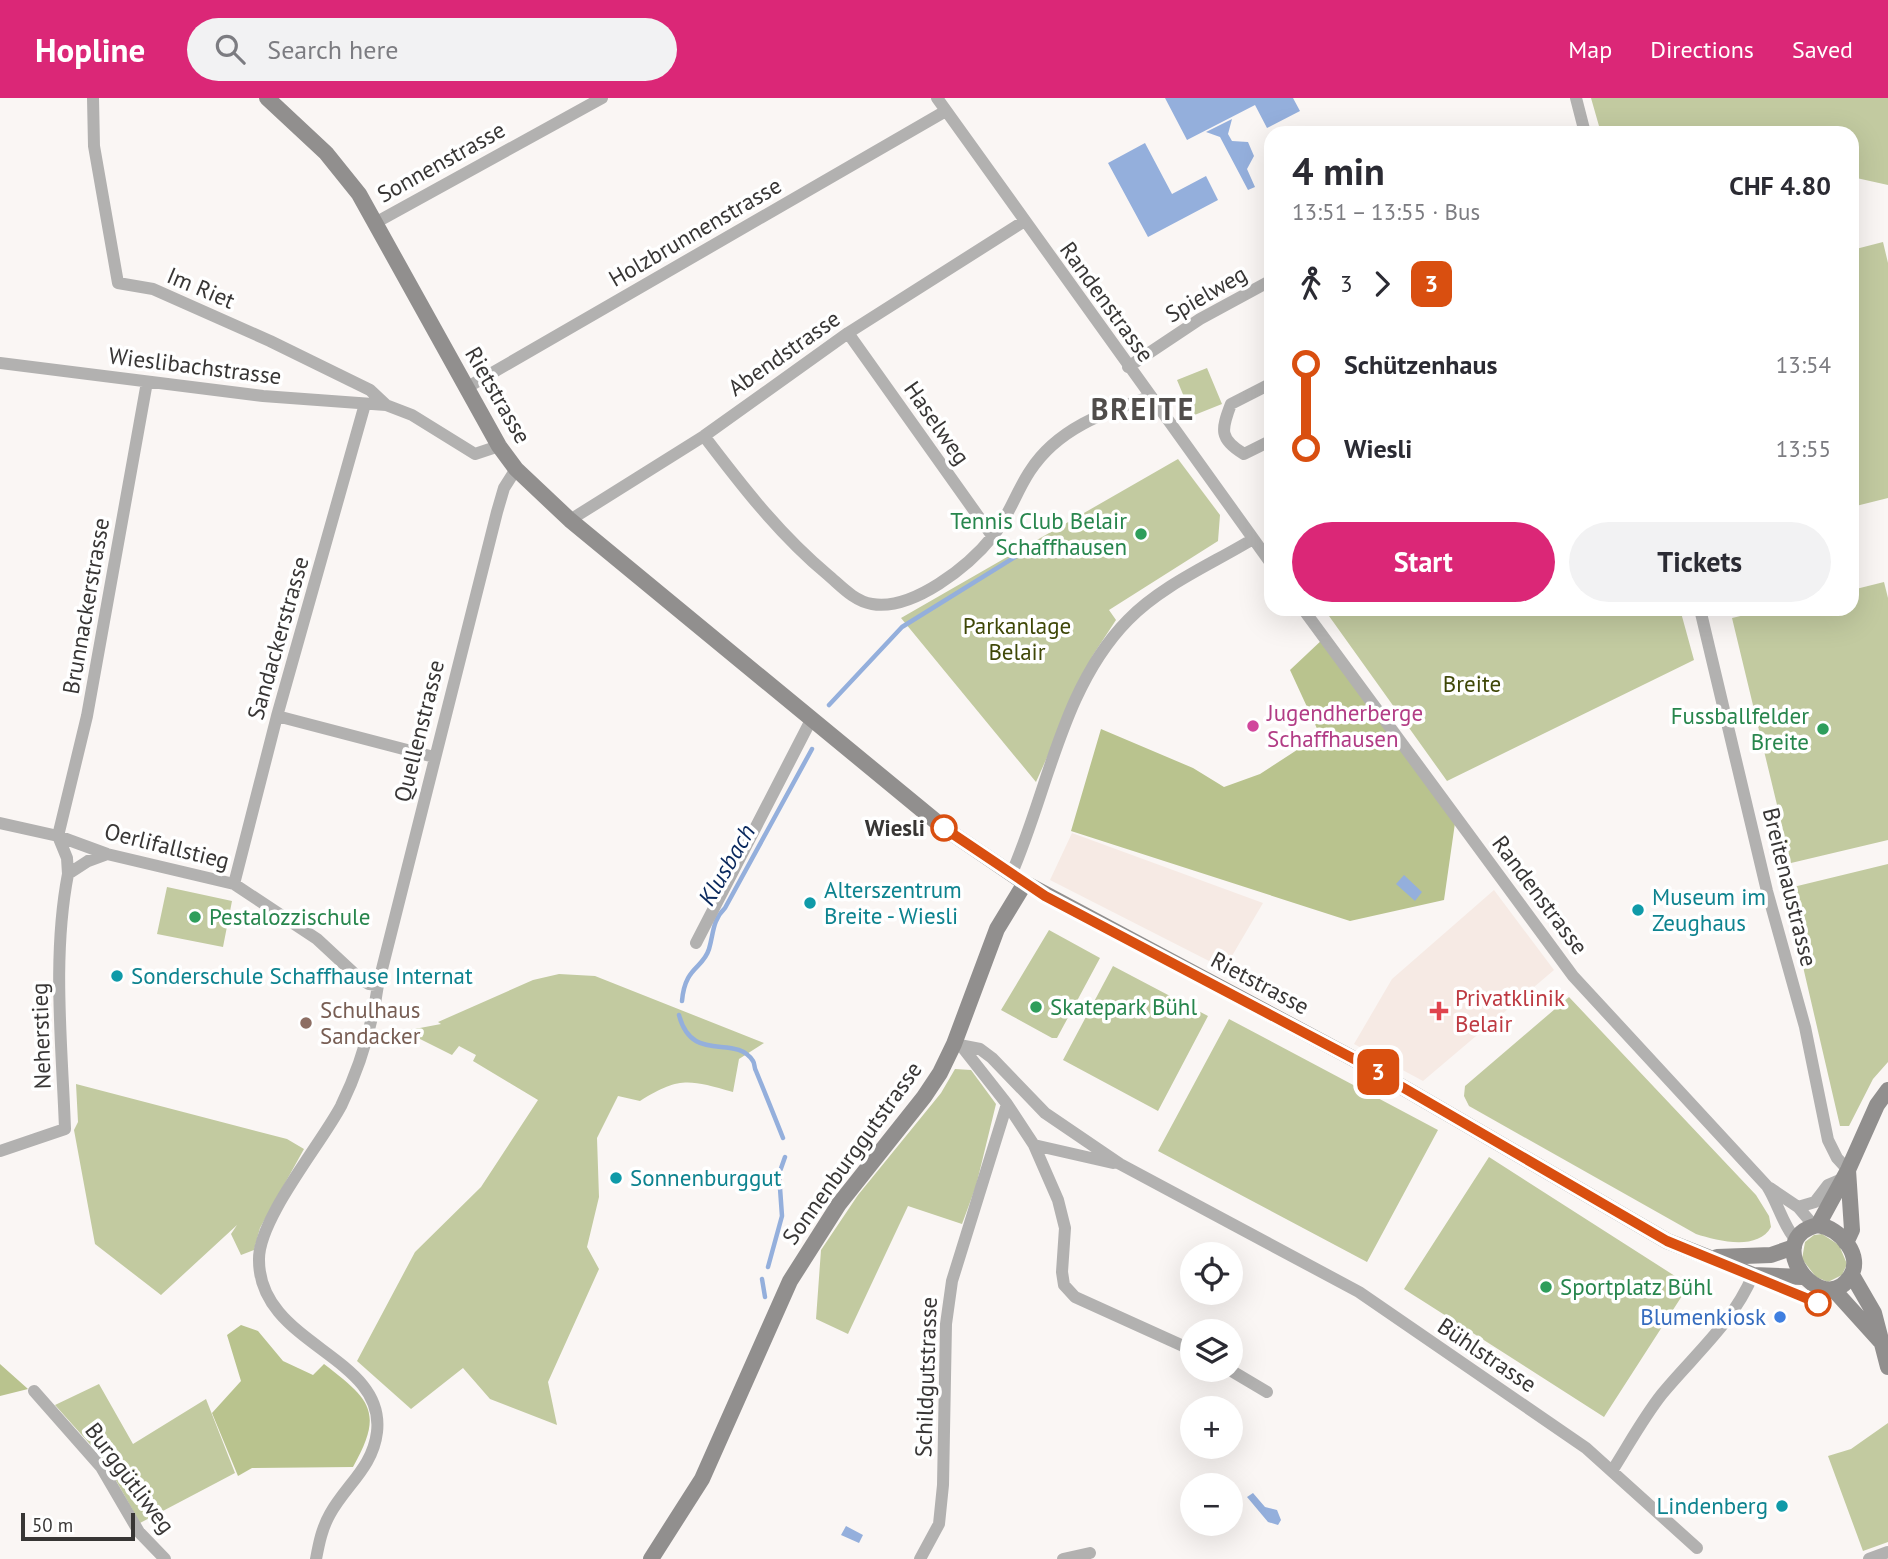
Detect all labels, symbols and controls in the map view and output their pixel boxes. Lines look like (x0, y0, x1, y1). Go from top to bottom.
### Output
search box (187, 18, 677, 81)
text: Hopline (35, 28, 145, 71)
icon: search (211, 30, 249, 68)
text: Search here (267, 33, 398, 66)
text: Map (1568, 34, 1612, 65)
text: Directions (1650, 34, 1754, 65)
text: Saved (1792, 34, 1853, 65)
street label: Sonnenstrasse (372, 115, 510, 209)
text: 4 min (1292, 146, 1385, 195)
text: CHF 4.80 (1729, 169, 1831, 202)
street label: Holzbrunnenstrasse (603, 170, 786, 293)
text: 13:51 – 13:55 · Bus (1292, 197, 1480, 226)
street label: Randenstrasse (1054, 236, 1161, 368)
street label: Spielweg (1160, 259, 1252, 329)
street label: Im Riet (163, 260, 240, 315)
icon: walk (1292, 265, 1330, 303)
icon: forward (1363, 265, 1401, 303)
text: 3 (1425, 268, 1438, 299)
text: 3 (1340, 269, 1353, 298)
street label: Abendstrasse (722, 303, 845, 402)
street label: Wieslibachstrasse (107, 341, 283, 390)
street label: Rietstrasse (459, 341, 538, 448)
text: Schützenhaus (1344, 348, 1497, 381)
text: 13:54 (1776, 350, 1831, 379)
street label: Haselweg (898, 375, 977, 470)
district label: BREITE (1091, 389, 1195, 428)
text: Wiesli (1344, 432, 1412, 465)
text: 13:55 (1776, 434, 1831, 463)
place label: Tennis Club Belair Schaffhausen (950, 506, 1127, 561)
street label: Brunnackerstrasse (56, 515, 115, 696)
button: Start (1292, 522, 1555, 602)
button: Tickets (1569, 522, 1831, 602)
marker: Tennis Club Belair Schaffhausen (1133, 526, 1149, 542)
street label: Sandackerstrasse (240, 553, 315, 723)
park label: Parkanlage Belair (963, 611, 1071, 666)
street label: Quellenstrasse (387, 657, 450, 805)
park label: Breite (1443, 669, 1501, 698)
place label: Jugendherberge Schaffhausen (1266, 698, 1423, 753)
place label: Fussballfelder Breite (1671, 701, 1809, 756)
marker: Jugendherberge Schaffhausen (1245, 718, 1261, 734)
marker: Fussballfelder Breite (1815, 721, 1831, 737)
street label: Breitenaustrasse (1757, 805, 1824, 969)
place label: Wiesli (865, 813, 925, 842)
marker: Wiesli (931, 815, 957, 841)
street label: Oerlifallstieg (102, 816, 233, 875)
water label: Klusbach (691, 818, 762, 911)
street label: Randenstrasse (1486, 829, 1595, 960)
place label: Alterszentrum Breite - Wiesli (824, 875, 962, 930)
place label: Museum im Zeughaus (1652, 882, 1766, 937)
marker: Alterszentrum Breite - Wiesli (802, 895, 818, 911)
place label: Pestalozzischule (209, 902, 370, 931)
marker: Museum im Zeughaus (1630, 902, 1646, 918)
marker: Pestalozzischule (187, 909, 203, 925)
street label: Rietstrasse (1206, 945, 1314, 1021)
place label: Sonderschule Schaffhause Internat (131, 961, 473, 990)
marker: Sonderschule Schaffhause Internat (109, 968, 125, 984)
street label: Neherstieg (24, 982, 57, 1090)
place label: Privatklinik Belair (1455, 983, 1565, 1038)
place label: Skatepark Bühl (1050, 992, 1197, 1021)
place label: Schulhaus Sandacker (320, 995, 421, 1050)
marker: Skatepark Bühl (1028, 999, 1044, 1015)
marker: Privatklinik Belair (1429, 1001, 1449, 1021)
marker: Schulhaus Sandacker (298, 1015, 314, 1031)
line badge: 3 (1355, 1049, 1401, 1095)
street label: Sonnenburggutstrasse (775, 1055, 928, 1250)
text: 3 (1371, 1056, 1385, 1087)
place label: Sonnenburggut (630, 1163, 782, 1192)
marker: Sonnenburggut (608, 1170, 624, 1186)
map controls (1180, 1242, 1243, 1536)
button: locate (1180, 1242, 1243, 1305)
place label: Sportplatz Bühl (1560, 1272, 1713, 1301)
marker: Sportplatz Bühl (1538, 1279, 1554, 1295)
unlabelled marker (1805, 1290, 1831, 1316)
street label: Schildgutstrasse (908, 1296, 943, 1458)
place label: Blumenkiosk (1640, 1302, 1766, 1331)
marker: Blumenkiosk (1772, 1309, 1788, 1325)
street label: Bühlstrasse (1432, 1311, 1542, 1398)
button: layers (1180, 1319, 1243, 1382)
button: + (1180, 1396, 1243, 1459)
street label: Burggütliweg (79, 1416, 182, 1539)
button: − (1180, 1473, 1243, 1536)
place label: Lindenberg (1656, 1491, 1768, 1520)
marker: Lindenberg (1774, 1498, 1790, 1514)
scale bar (21, 1510, 135, 1542)
text: 50 m (32, 1513, 73, 1537)

